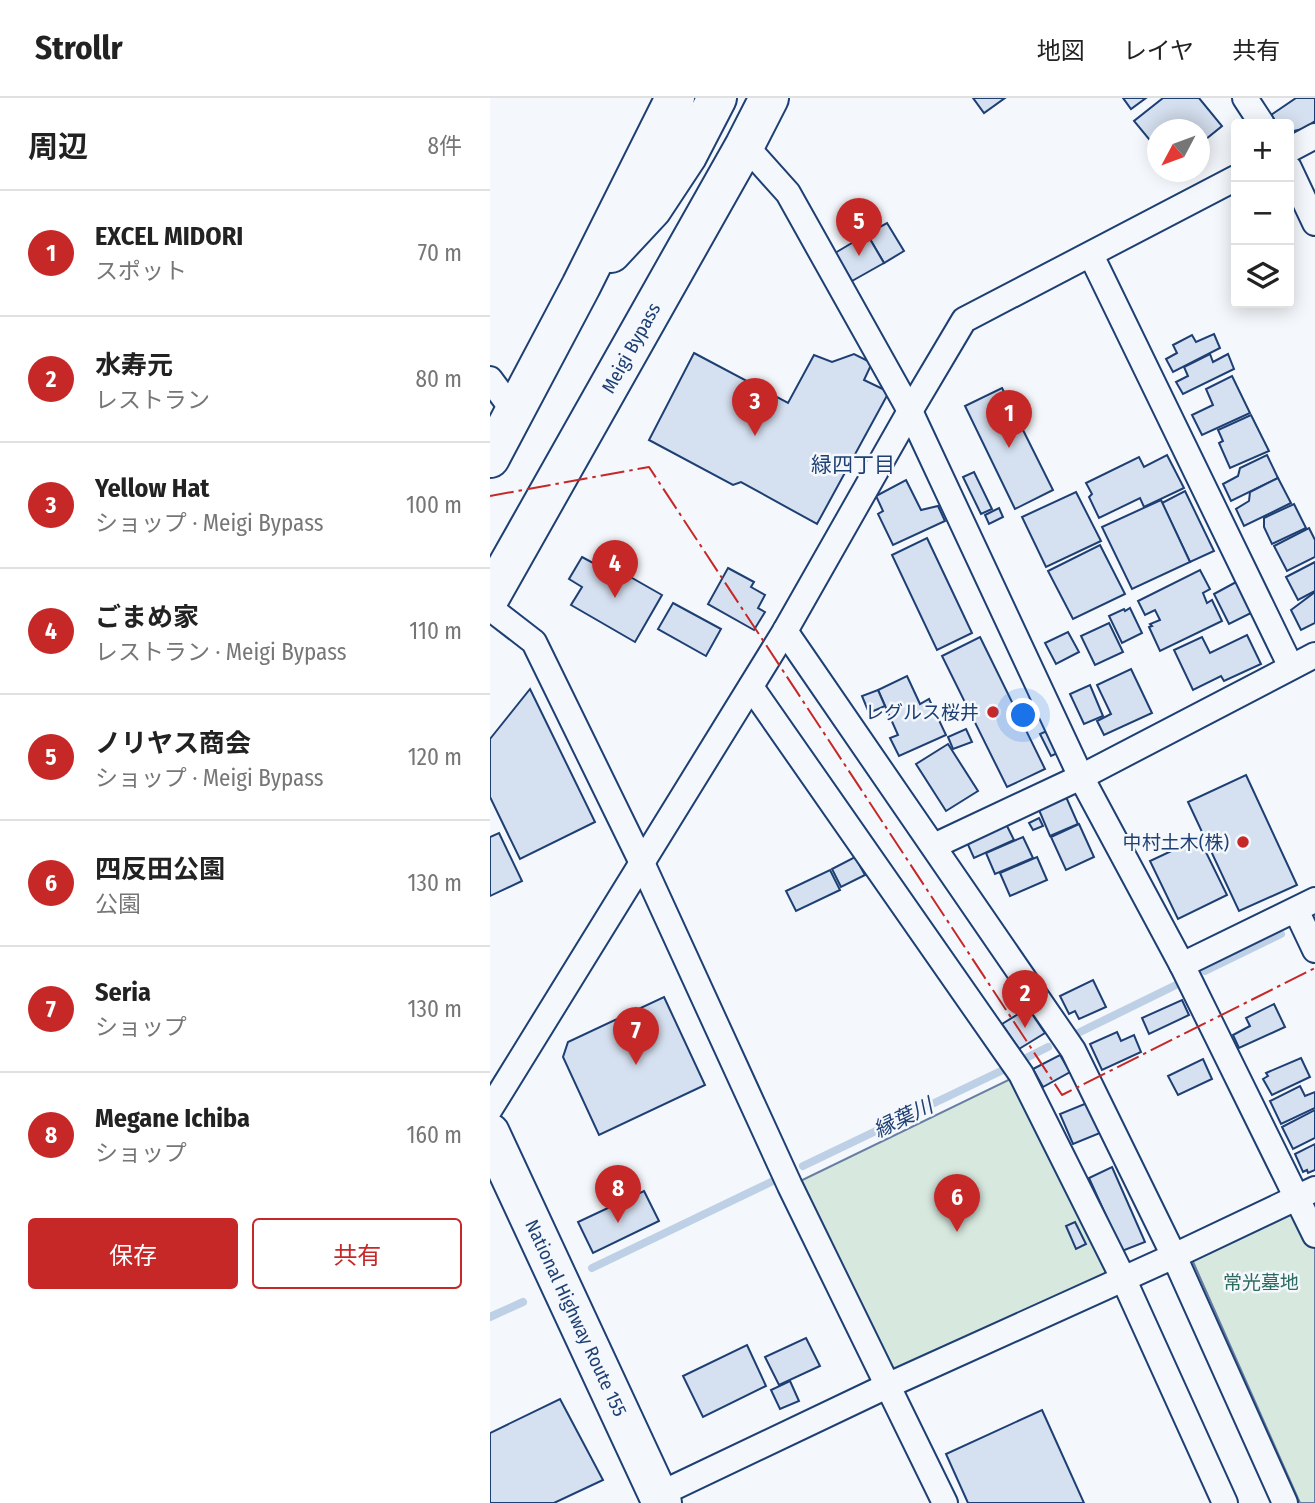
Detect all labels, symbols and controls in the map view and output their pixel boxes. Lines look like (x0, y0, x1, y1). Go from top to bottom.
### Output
text: Strollr (35, 28, 123, 68)
text: 地図 (1037, 37, 1085, 65)
text: レイヤ (1123, 37, 1194, 65)
text: 共有 (1232, 37, 1280, 65)
north arrow (1147, 119, 1210, 182)
map controls (1231, 119, 1294, 308)
button: + (1231, 119, 1294, 182)
text: 周辺 (28, 129, 88, 165)
text: 8件 (428, 132, 462, 160)
button: − (1231, 182, 1294, 245)
pin: 5 (836, 198, 882, 256)
text: EXCEL MIDORI (95, 221, 243, 252)
text: 1 (46, 239, 56, 267)
text: 70 m (418, 239, 462, 267)
button: layers (1231, 245, 1294, 308)
text: スポット (95, 257, 187, 285)
street label: Meigi Bypass (597, 299, 665, 397)
text: 水寿元 (95, 350, 173, 381)
text: 2 (46, 365, 56, 393)
text: 80 m (415, 365, 462, 393)
pin: 3 (732, 378, 778, 436)
text: レストラン (95, 386, 210, 414)
pin: 1 (986, 390, 1032, 448)
district label: 緑四丁目 (811, 452, 895, 478)
text: Yellow Hat (95, 473, 210, 504)
text: 3 (46, 491, 56, 519)
text: 100 m (406, 491, 462, 519)
text: ショップ · Meigi Bypass (95, 509, 324, 537)
pin: 4 (592, 540, 638, 598)
text: ごまめ家 (95, 602, 199, 633)
text: 4 (45, 617, 57, 645)
text: 110 m (409, 617, 462, 645)
text: レストラン · Meigi Bypass (95, 638, 347, 666)
your location (1006, 698, 1040, 732)
place label: レグルス桜井 (865, 701, 979, 724)
marker: レグルス桜井 (985, 704, 1001, 720)
text: ノリヤス商会 (95, 728, 251, 759)
text: 5 (45, 743, 57, 771)
text: 120 m (408, 743, 462, 771)
text: ショップ · Meigi Bypass (95, 764, 324, 792)
place label: 中村土木(株) (1123, 831, 1229, 854)
marker: 中村土木(株) (1235, 834, 1251, 850)
text: 四反田公園 (95, 854, 225, 885)
text: 6 (45, 869, 57, 897)
text: 130 m (408, 869, 462, 897)
text: 公園 (95, 890, 141, 918)
pin: 2 (1002, 970, 1048, 1028)
text: Seria (95, 977, 151, 1008)
text: 7 (46, 995, 56, 1023)
text: 130 m (408, 995, 462, 1023)
pin: 7 (613, 1007, 659, 1065)
text: ショップ (95, 1013, 187, 1041)
water label: 縁葉川 (869, 1092, 939, 1143)
text: Megane Ichiba (95, 1103, 250, 1134)
text: 8 (45, 1121, 57, 1149)
text: 160 m (407, 1121, 462, 1149)
text: ショップ (95, 1139, 187, 1167)
pin: 8 (595, 1165, 641, 1223)
pin: 6 (934, 1174, 980, 1232)
street label: National Highway Route 155 (520, 1216, 632, 1420)
button: 保存 (28, 1218, 238, 1289)
button: 共有 (252, 1218, 462, 1289)
park label: 常光墓地 (1223, 1271, 1299, 1294)

